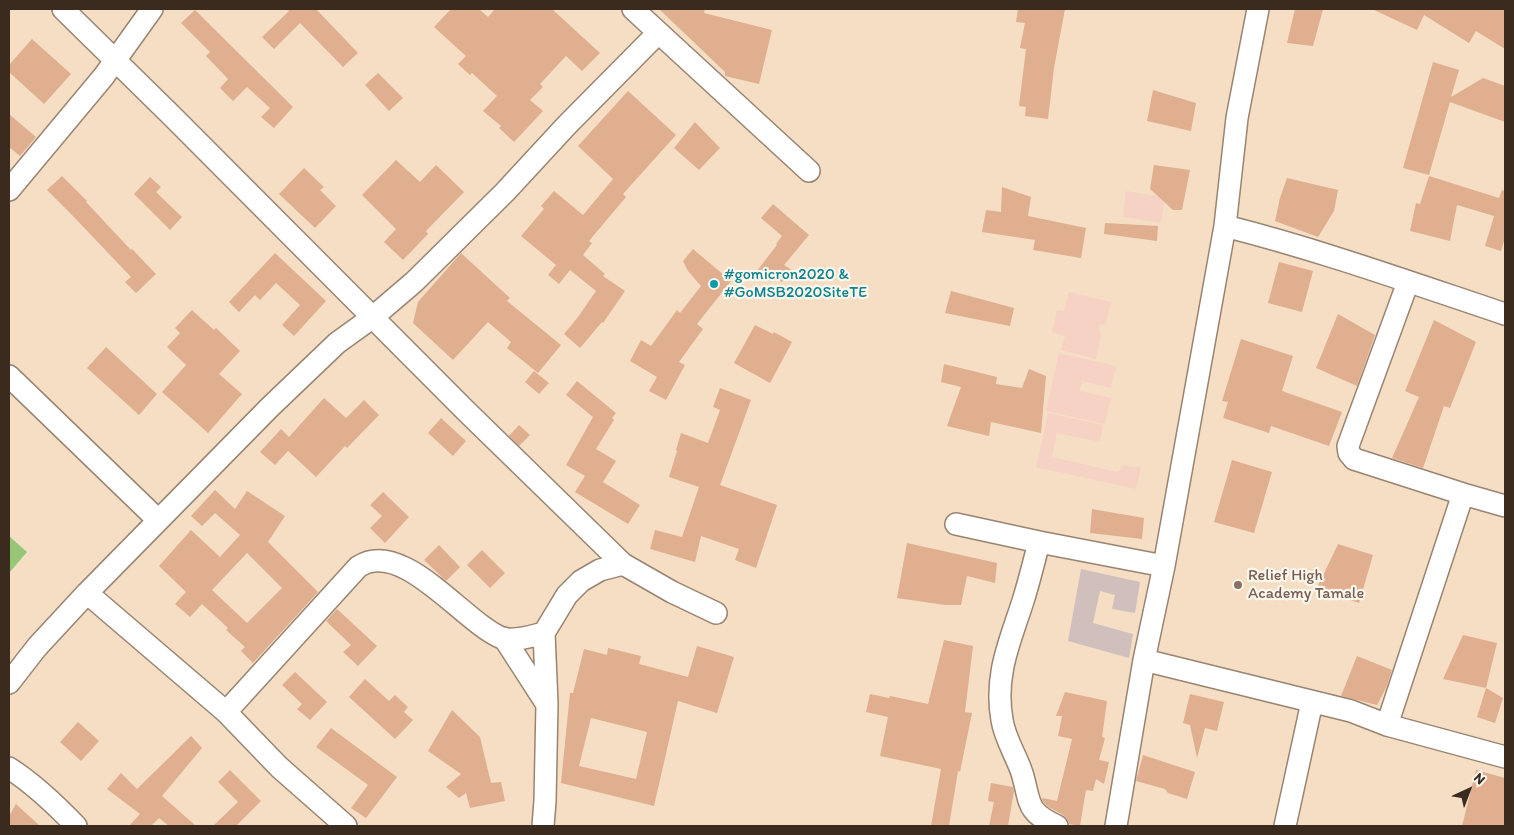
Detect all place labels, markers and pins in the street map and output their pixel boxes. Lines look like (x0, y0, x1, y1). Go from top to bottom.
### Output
place label: #gomicron2020 & #GoMSB2020SiteTE (724, 265, 867, 303)
marker: #gomicron2020 & #GoMSB2020SiteTE (708, 278, 720, 290)
place label: Relief High Academy Tamale (1248, 566, 1364, 604)
marker: Relief High Academy Tamale (1232, 579, 1244, 591)

